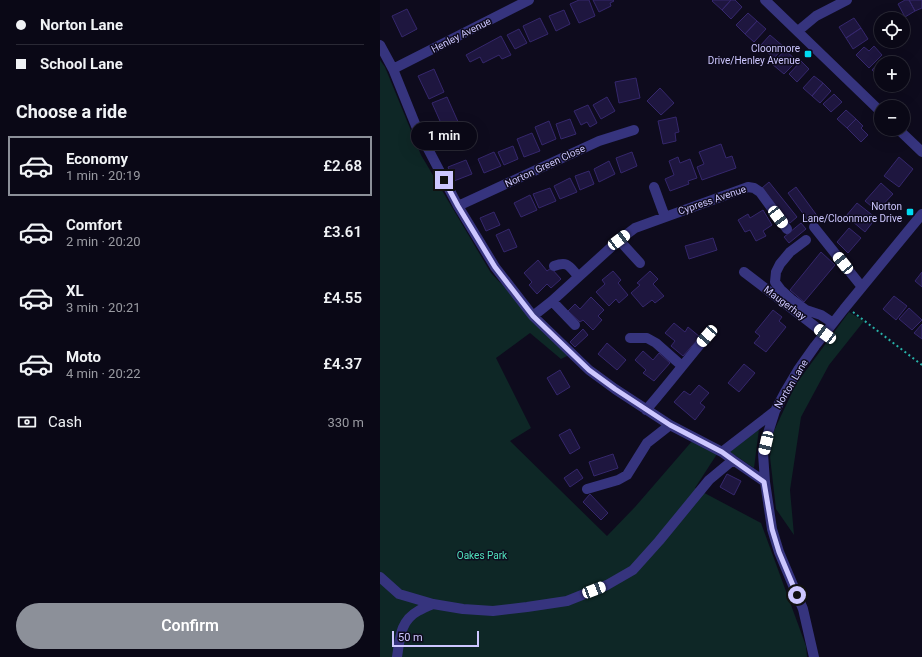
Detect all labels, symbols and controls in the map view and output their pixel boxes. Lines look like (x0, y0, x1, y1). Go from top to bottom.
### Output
map controls (874, 12, 910, 136)
button: locate (874, 12, 910, 48)
street label: Henley Avenue (429, 15, 493, 55)
text: Norton Lane (40, 16, 123, 34)
place label: Cloonmore Drive/Henley Avenue (708, 43, 800, 66)
marker: Cloonmore Drive/Henley Avenue (803, 49, 813, 59)
text: School Lane (40, 55, 123, 73)
button: + (874, 56, 910, 92)
button: − (874, 100, 910, 136)
text: Choose a ride (16, 101, 127, 122)
callout: 1 min (411, 122, 477, 150)
text: 1 min (428, 128, 460, 143)
street label: Norton Green Close (503, 143, 587, 189)
icon: car (18, 148, 54, 184)
text: Economy (66, 150, 128, 168)
text: £2.68 (323, 157, 362, 175)
text: 1 min · 20:19 (66, 168, 141, 183)
route end (435, 171, 453, 189)
street label: Cypress Avenue (677, 183, 747, 217)
place label: Norton Lane/Cloonmore Drive (802, 201, 902, 224)
car (766, 204, 790, 230)
marker: Norton Lane/Cloonmore Drive (905, 207, 915, 217)
icon: car (18, 214, 54, 250)
text: Comfort (66, 216, 122, 234)
text: £3.61 (323, 223, 362, 241)
car (606, 228, 632, 252)
text: 2 min · 20:20 (66, 234, 141, 249)
car (831, 250, 855, 276)
icon: car (18, 280, 54, 316)
text: XL (66, 282, 84, 300)
street label: Maugerhay (762, 284, 808, 322)
text: £4.55 (323, 289, 362, 307)
text: 3 min · 20:21 (66, 300, 141, 315)
car (812, 322, 838, 346)
car (695, 323, 719, 349)
icon: car (18, 346, 54, 382)
text: Moto (66, 348, 101, 366)
text: £4.37 (323, 355, 362, 373)
street label: Norton Lane (772, 358, 810, 410)
text: 4 min · 20:22 (66, 366, 141, 381)
icon: cash (16, 411, 38, 433)
text: Cash (48, 413, 82, 431)
text: 330 m (327, 415, 364, 430)
car (757, 430, 775, 456)
park label: Oakes Park (457, 550, 508, 561)
car (581, 580, 607, 600)
route start (788, 586, 806, 604)
button: Confirm (16, 603, 364, 649)
scale bar (392, 629, 479, 648)
text: 50 m (398, 631, 423, 644)

